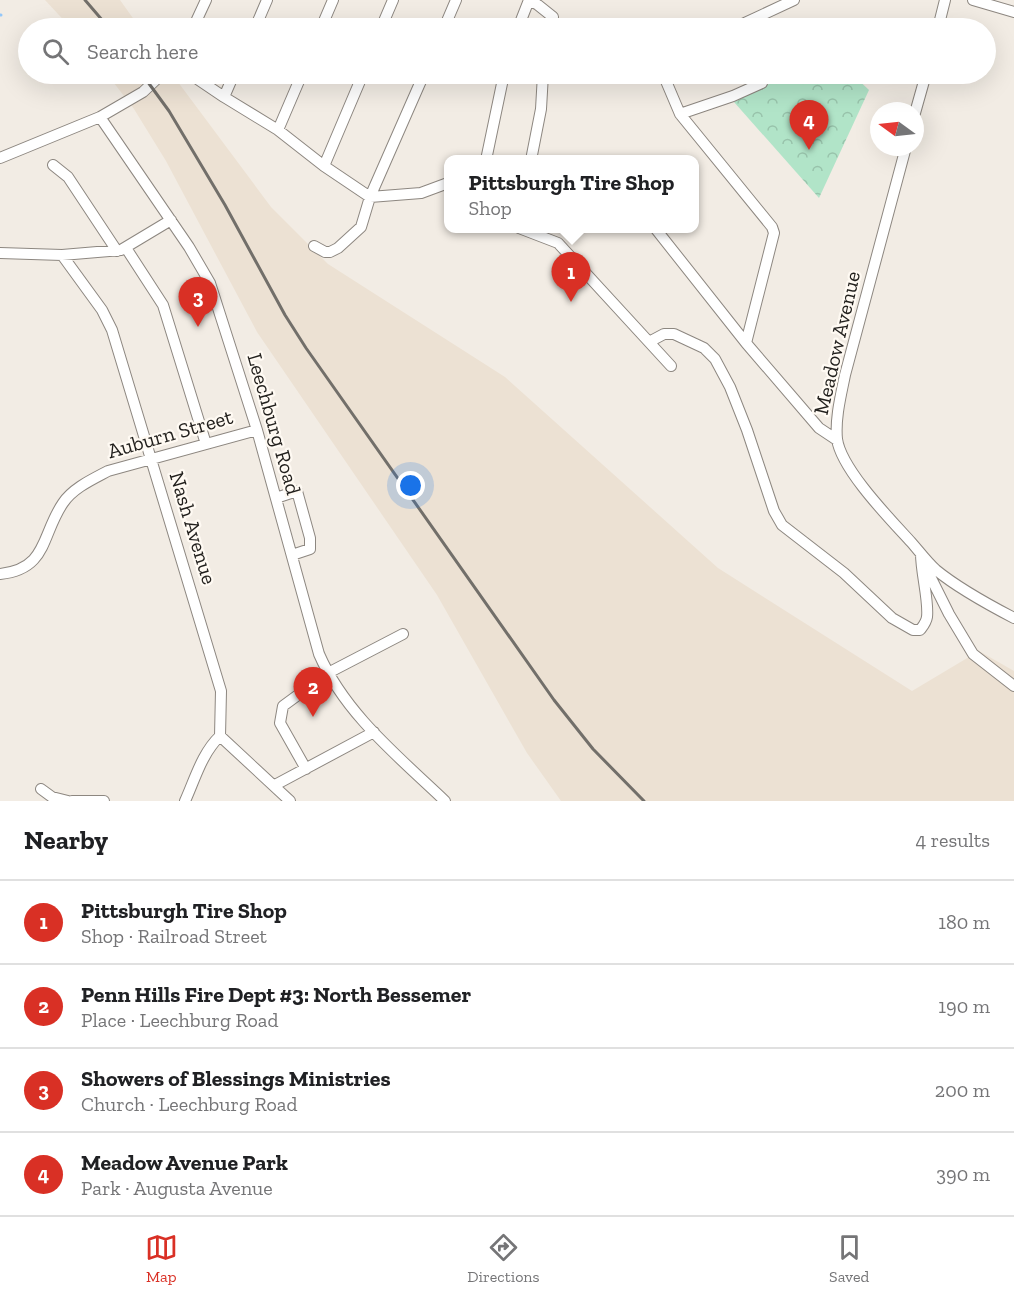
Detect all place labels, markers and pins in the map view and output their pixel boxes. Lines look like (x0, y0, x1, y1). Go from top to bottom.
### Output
pin: 4 (790, 100, 828, 150)
pin: 1 (552, 252, 590, 302)
pin: 3 (178, 278, 218, 327)
pin: 2 (294, 668, 332, 717)

